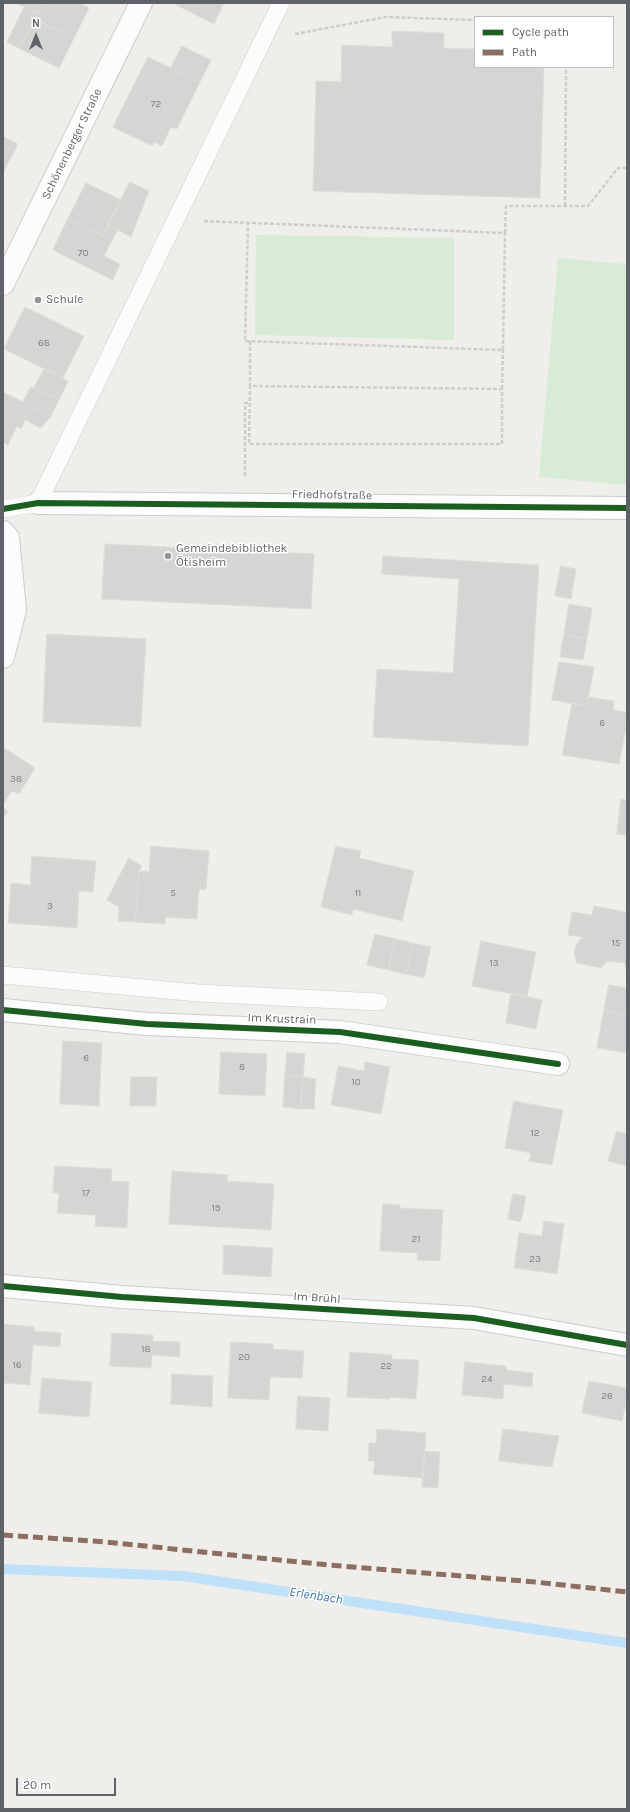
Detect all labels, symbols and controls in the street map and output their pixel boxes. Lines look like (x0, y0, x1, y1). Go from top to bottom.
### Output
north arrow (16, 16, 56, 56)
legend (474, 16, 614, 68)
text: N (32, 17, 40, 30)
text: Cycle path (512, 25, 569, 39)
text: Path (512, 45, 537, 59)
street label: Schönenberger Straße (39, 86, 105, 202)
house number: 72 (151, 98, 161, 110)
house number: 70 (78, 247, 88, 259)
place label: Schule (46, 293, 83, 307)
marker: Schule (33, 295, 43, 305)
house number: 68 (38, 337, 50, 349)
street label: Friedhofstraße (292, 487, 372, 503)
place label: Gemeindebibliothek Ötisheim (176, 542, 287, 570)
marker: Gemeindebibliothek Ötisheim (163, 551, 173, 561)
house number: 6 (599, 717, 605, 729)
house number: 38 (10, 773, 22, 785)
house number: 5 (170, 887, 176, 899)
house number: 11 (355, 887, 361, 899)
house number: 3 (47, 900, 53, 912)
house number: 15 (612, 937, 620, 949)
house number: 13 (489, 957, 499, 969)
street label: Im Krustrain (247, 1011, 317, 1027)
house number: 6 (83, 1052, 89, 1064)
house number: 8 (239, 1061, 245, 1073)
house number: 10 (351, 1076, 361, 1088)
house number: 12 (530, 1127, 540, 1139)
house number: 17 (82, 1187, 90, 1199)
house number: 19 (211, 1202, 221, 1214)
house number: 21 (411, 1233, 421, 1245)
house number: 23 (529, 1253, 541, 1265)
street label: Im Brühl (293, 1289, 341, 1307)
house number: 18 (141, 1343, 151, 1355)
house number: 20 (238, 1351, 250, 1363)
house number: 16 (12, 1359, 22, 1371)
house number: 22 (380, 1360, 392, 1372)
house number: 24 (481, 1373, 493, 1385)
house number: 26 (601, 1390, 613, 1402)
water label: Erlenbach (288, 1584, 344, 1608)
scale bar (18, 1770, 118, 1796)
text: 20 m (23, 1778, 51, 1792)

